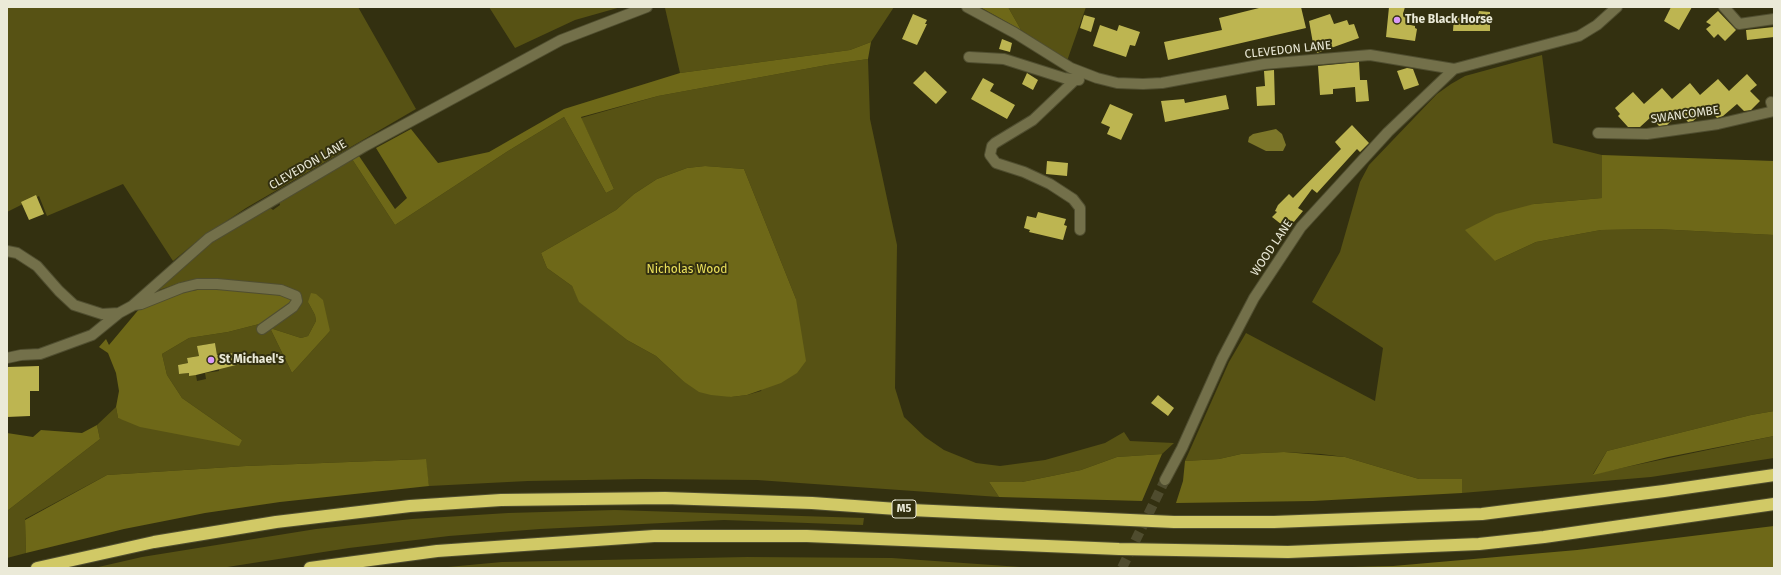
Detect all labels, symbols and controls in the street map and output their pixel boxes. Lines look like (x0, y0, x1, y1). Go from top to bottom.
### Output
place label: The Black Horse (1405, 13, 1493, 27)
marker: The Black Horse (1392, 15, 1402, 25)
street label: CLEVEDON LANE (1244, 38, 1332, 62)
street label: SWANCOMBE (1650, 103, 1720, 127)
street label: CLEVEDON LANE (267, 137, 349, 193)
street label: WOOD LANE (1248, 217, 1296, 279)
park label: Nicholas Wood (647, 263, 727, 277)
place label: St Michael's (219, 353, 284, 367)
marker: St Michael's (206, 355, 216, 365)
road number: M5 (892, 500, 916, 518)

